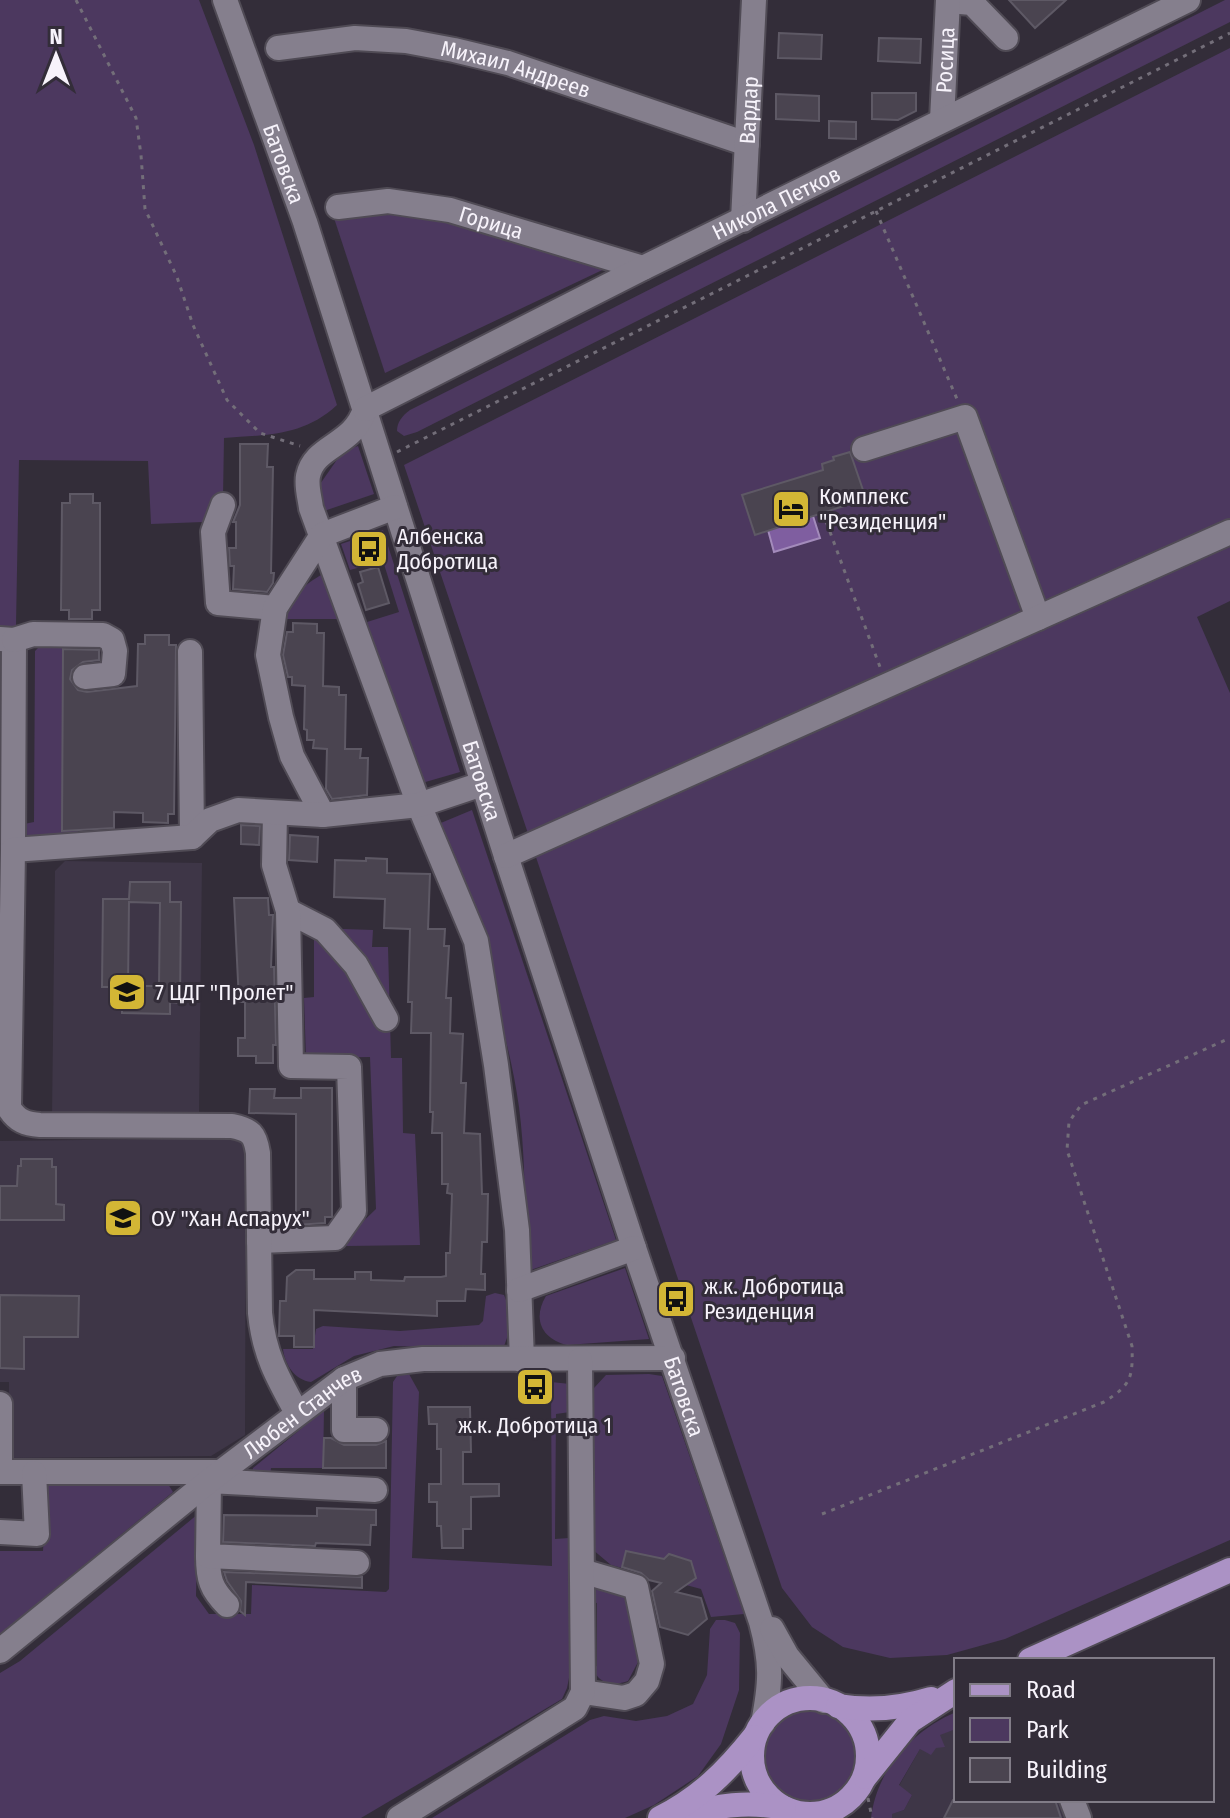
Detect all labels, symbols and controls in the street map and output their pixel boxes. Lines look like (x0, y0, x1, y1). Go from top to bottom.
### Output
north arrow (16, 16, 96, 96)
text: N (49, 23, 63, 50)
street label: Росица (930, 26, 960, 94)
street label: Михаил Андреев (439, 34, 594, 103)
street label: Вардар (733, 76, 764, 145)
street label: Батовска (257, 120, 311, 207)
street label: Никола Петков (708, 160, 845, 245)
street label: Горица (456, 200, 526, 245)
place label: Комплекс "Резиденция" (819, 483, 946, 535)
hotel icon: Комплекс "Резиденция" (770, 488, 812, 530)
place label: Албенска Добротица (396, 523, 498, 575)
bus stop icon: Албенска Добротица (348, 528, 390, 570)
street label: Батовска (457, 737, 508, 824)
school or university icon: 7 ЦДГ "Пролет" (106, 971, 148, 1013)
place label: 7 ЦДГ "Пролет" (155, 979, 294, 1006)
school or university icon: ОУ "Хан Аспарух" (102, 1197, 144, 1239)
place label: ОУ "Хан Аспарух" (151, 1205, 310, 1232)
place label: ж.к. Добротица Резиденция (704, 1273, 844, 1325)
bus stop icon: ж.к. Добротица Резиденция (655, 1278, 697, 1320)
street label: Батовска (658, 1353, 710, 1440)
street label: Любен Станчев (238, 1360, 366, 1464)
bus stop icon: ж.к. Добротица 1 (514, 1366, 556, 1408)
place label: ж.к. Добротица 1 (458, 1412, 612, 1439)
legend (954, 1658, 1214, 1802)
text: Road (1026, 1676, 1076, 1704)
text: Park (1026, 1716, 1069, 1744)
text: Building (1026, 1756, 1108, 1784)

